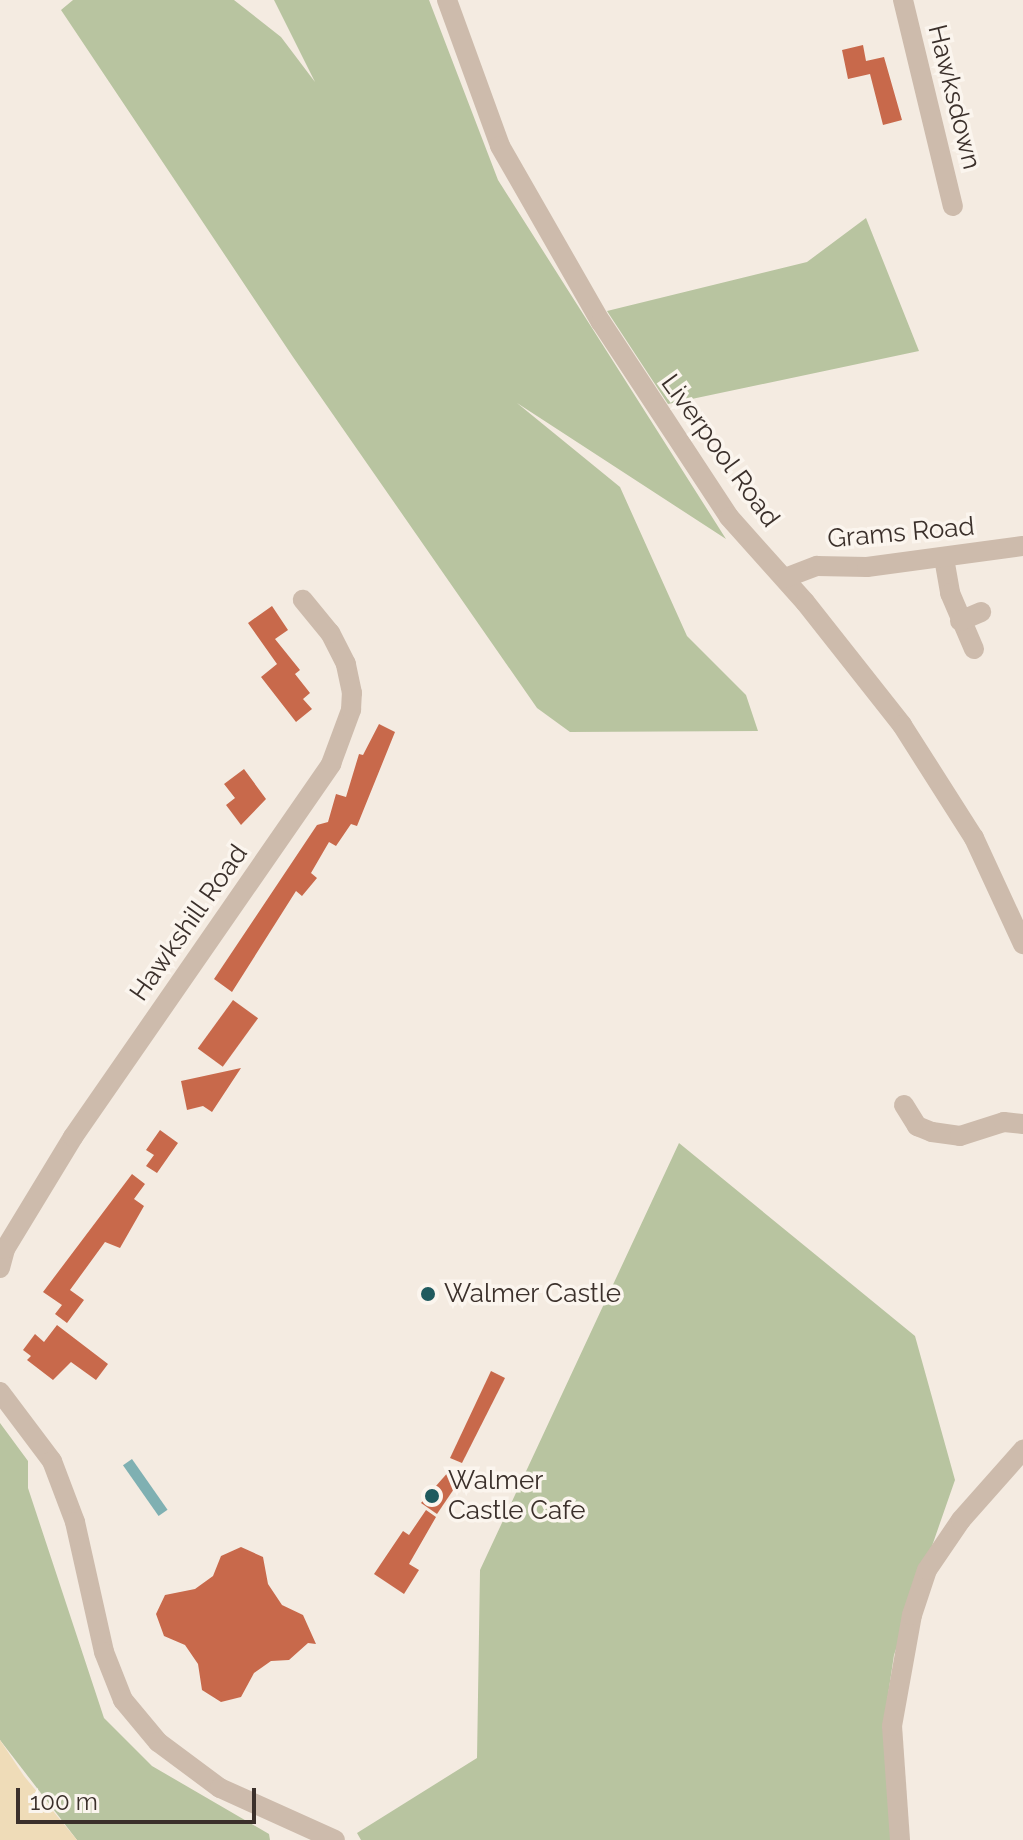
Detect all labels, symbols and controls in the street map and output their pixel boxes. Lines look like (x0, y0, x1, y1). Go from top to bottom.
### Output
street label: Hawksdown (921, 22, 987, 172)
street label: Liverpool Road (654, 368, 786, 534)
street label: Grams Road (826, 511, 976, 555)
street label: Hawkshill Road (123, 839, 255, 1007)
place label: Walmer Castle (444, 1278, 622, 1310)
marker: Walmer Castle (419, 1285, 437, 1303)
place label: Walmer Castle Cafe (448, 1465, 586, 1526)
marker: Walmer Castle Cafe (423, 1487, 441, 1505)
scale bar (20, 1772, 260, 1822)
text: 100 m (30, 1787, 98, 1816)

